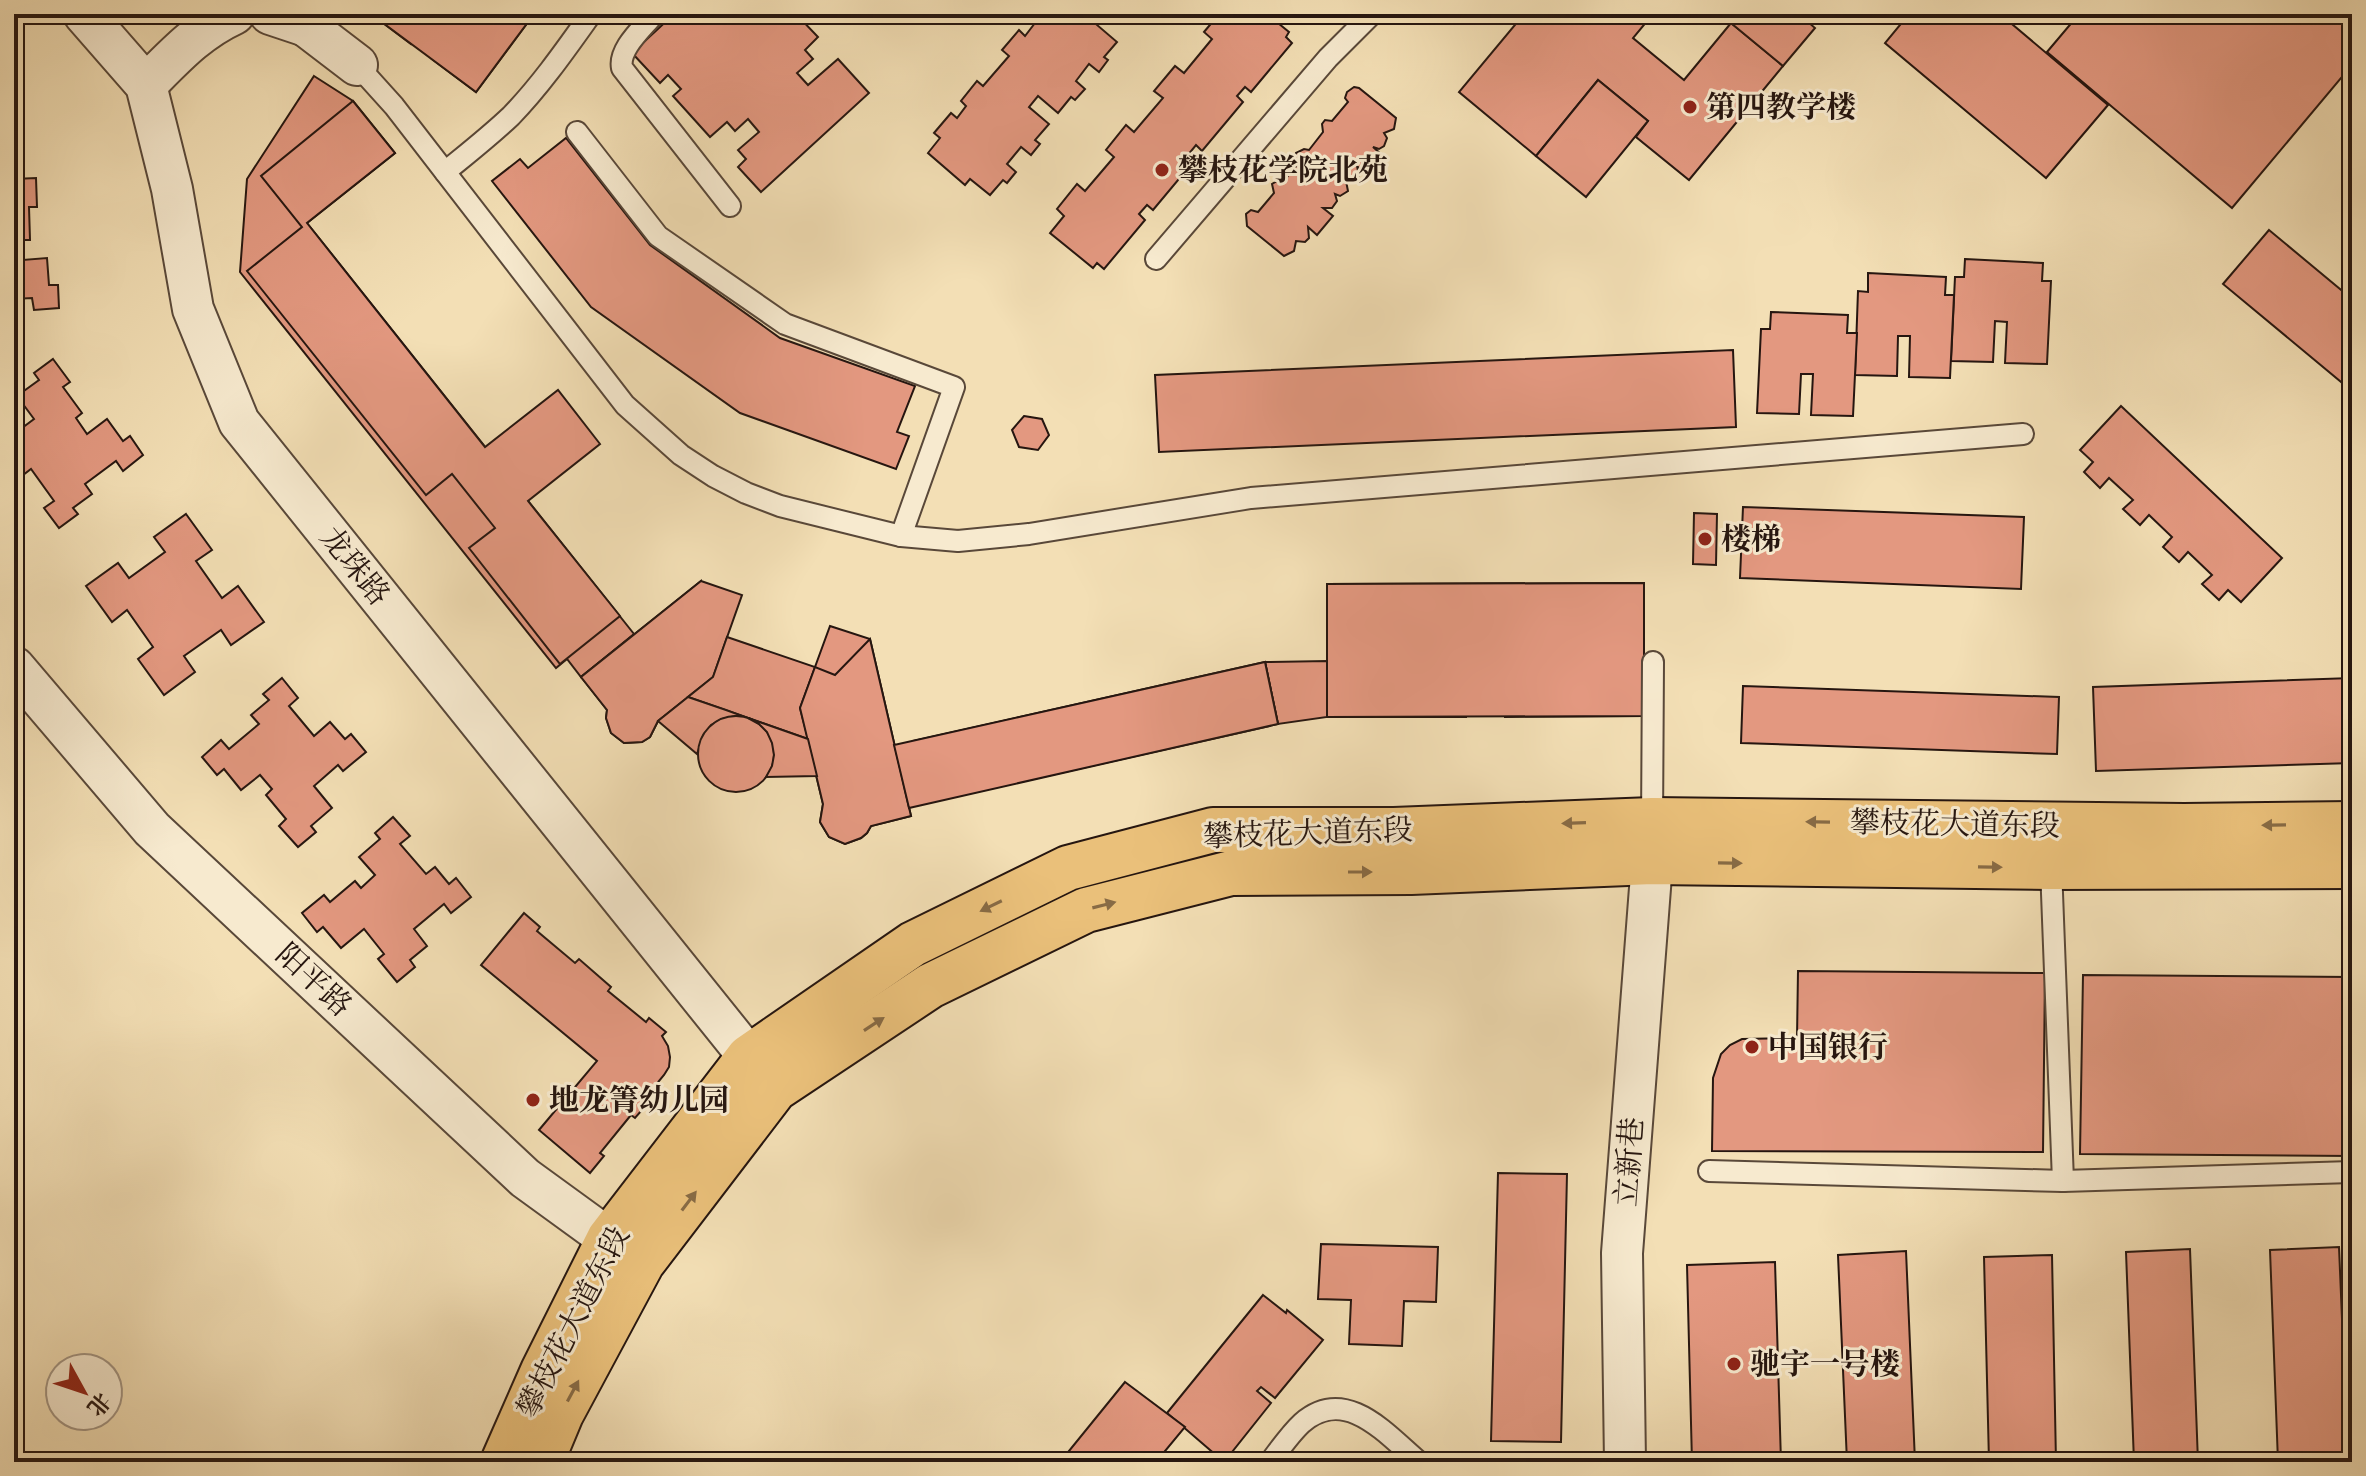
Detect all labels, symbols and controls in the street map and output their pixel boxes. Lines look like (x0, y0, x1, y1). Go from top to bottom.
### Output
place label: 第四教学楼 (1706, 88, 1856, 130)
marker: 第四教学楼 (1681, 98, 1699, 116)
place label: 攀枝花学院北苑 (1178, 151, 1388, 193)
marker: 攀枝花学院北苑 (1153, 161, 1171, 179)
street label: 龙珠路 (309, 519, 398, 615)
place label: 楼梯 (1721, 520, 1781, 562)
marker: 楼梯 (1696, 530, 1714, 548)
street label: 攀枝花大道东段 (1850, 803, 2060, 849)
street label: 攀枝花大道东段 (1202, 810, 1414, 860)
one-way arrow (1805, 816, 1830, 828)
one-way arrow (1561, 817, 1586, 830)
one-way arrow (2261, 819, 2286, 831)
one-way arrow (1718, 857, 1743, 869)
one-way arrow (1978, 860, 2003, 873)
one-way arrow (1348, 866, 1373, 879)
one-way arrow (980, 899, 1003, 912)
one-way arrow (1092, 899, 1117, 911)
street label: 阳平路 (265, 935, 360, 1028)
one-way arrow (863, 1017, 885, 1031)
place label: 中国银行 (1768, 1028, 1888, 1070)
marker: 中国银行 (1743, 1038, 1761, 1056)
place label: 地龙箐幼儿园 (549, 1081, 729, 1123)
marker: 地龙箐幼儿园 (524, 1091, 542, 1109)
street label: 立新巷 (1607, 1116, 1655, 1208)
one-way arrow (681, 1191, 697, 1211)
street label: 攀枝花大道东段 (508, 1220, 641, 1426)
place label: 驰宇一号楼 (1750, 1345, 1900, 1387)
north arrow (44, 1352, 124, 1432)
marker: 驰宇一号楼 (1725, 1355, 1743, 1373)
one-way arrow (566, 1380, 580, 1402)
text: 北 (78, 1385, 116, 1422)

